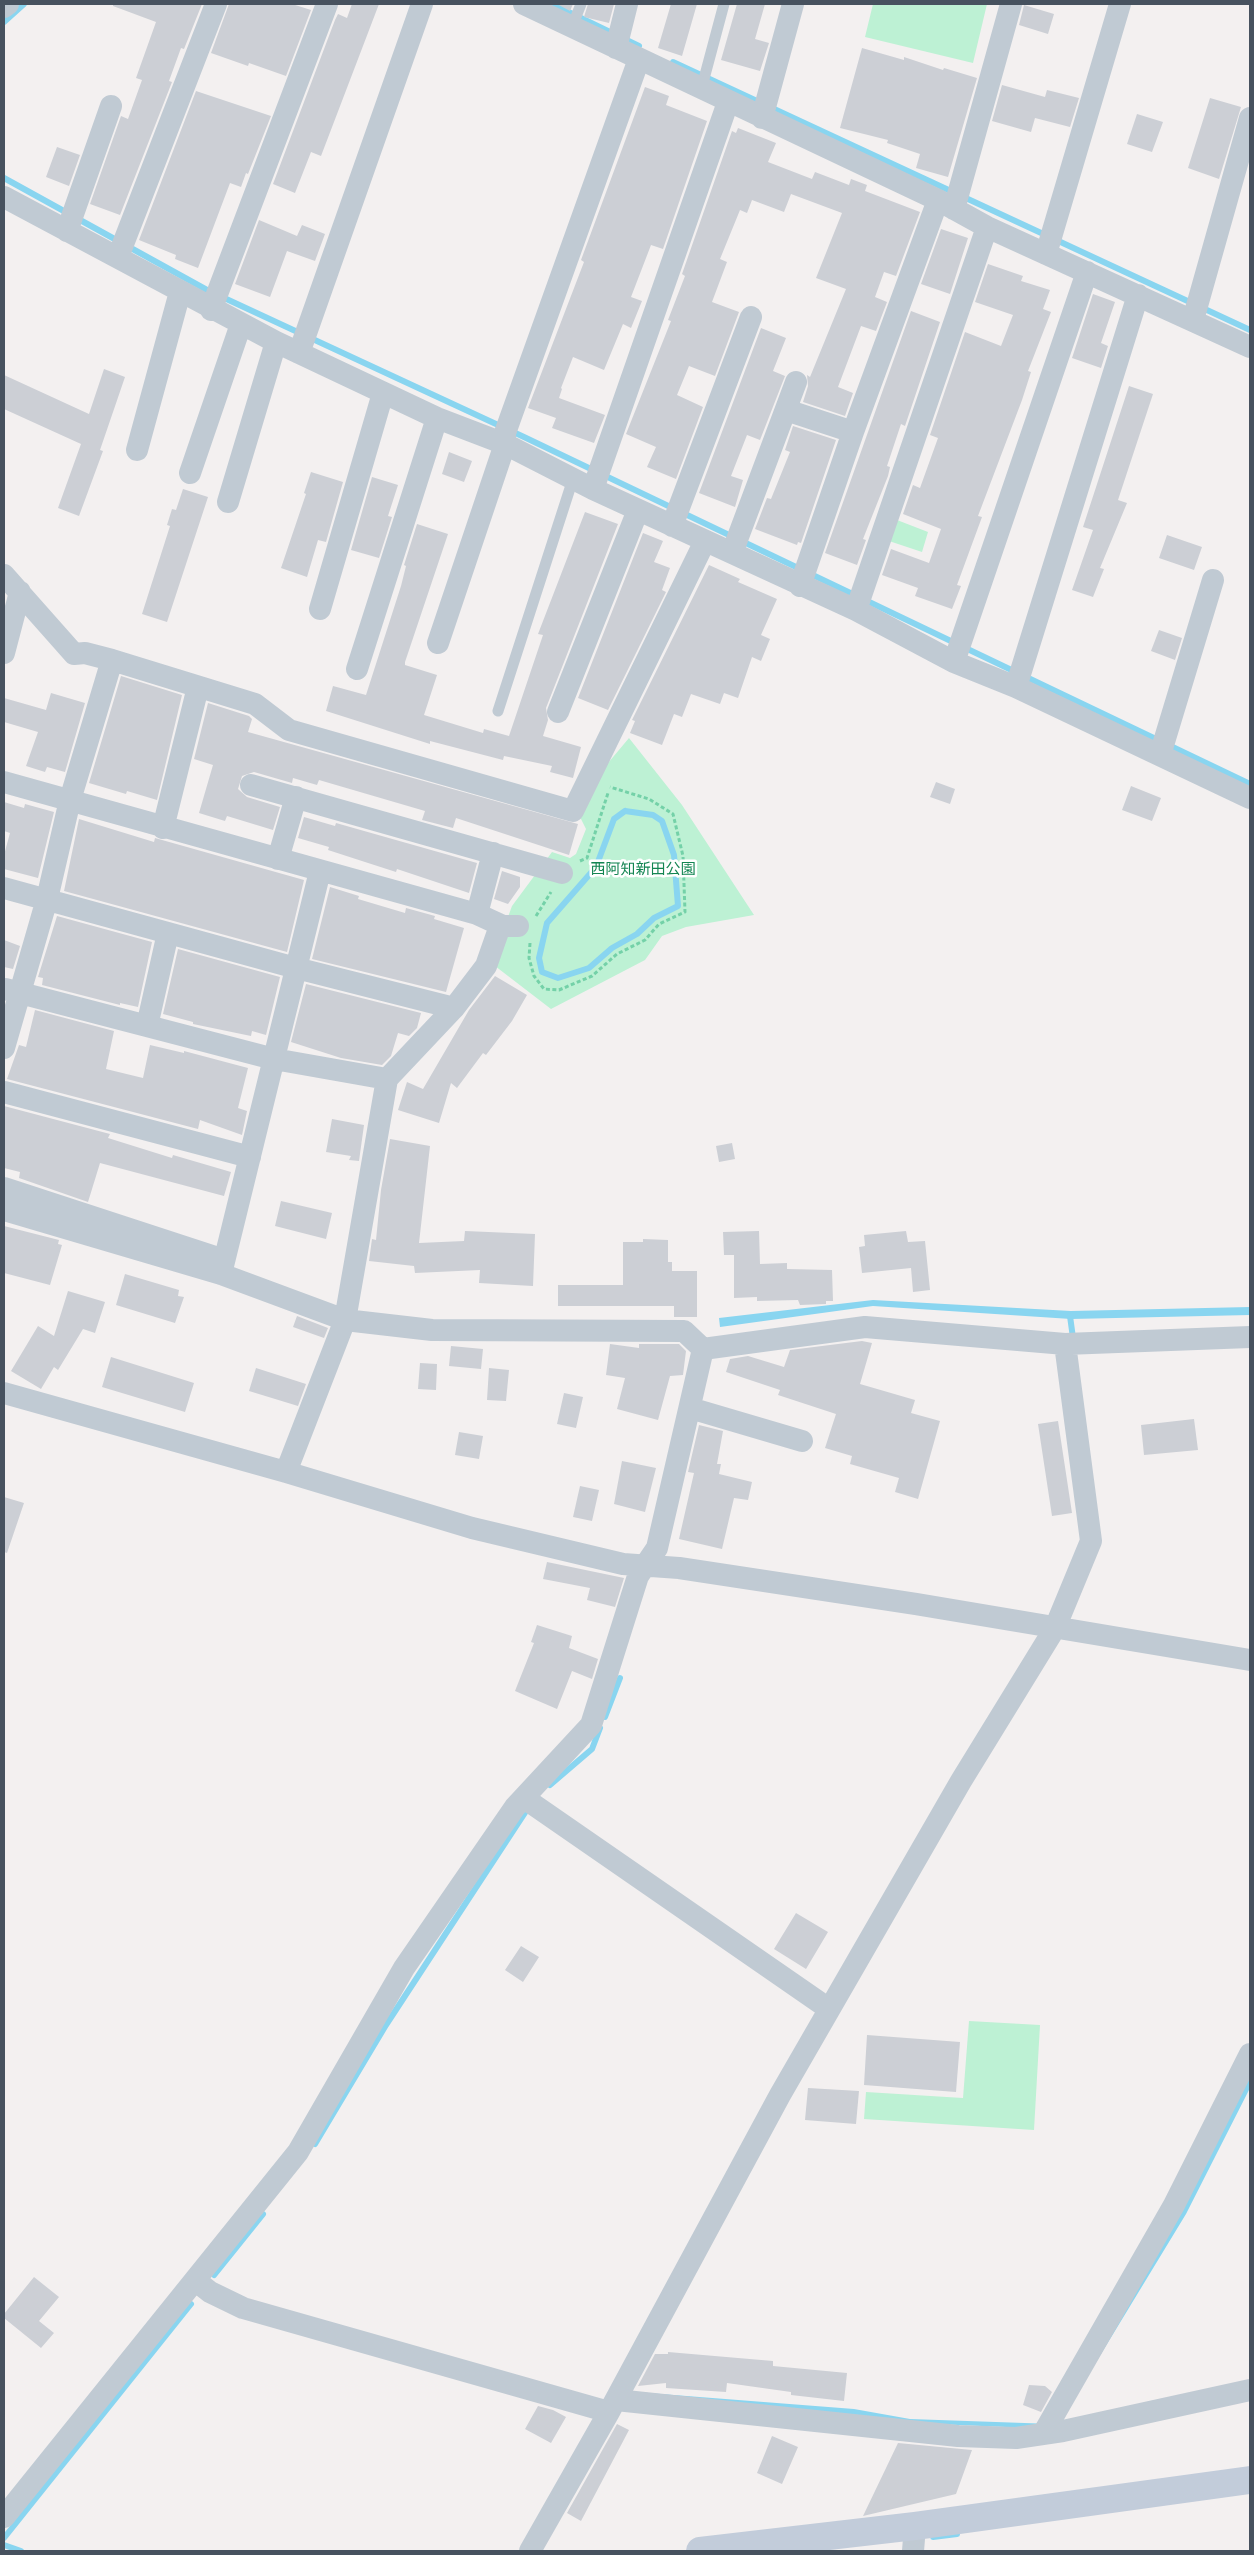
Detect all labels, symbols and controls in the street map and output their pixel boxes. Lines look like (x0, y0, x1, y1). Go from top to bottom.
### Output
park label: 西阿知新田公園 (591, 861, 695, 879)

